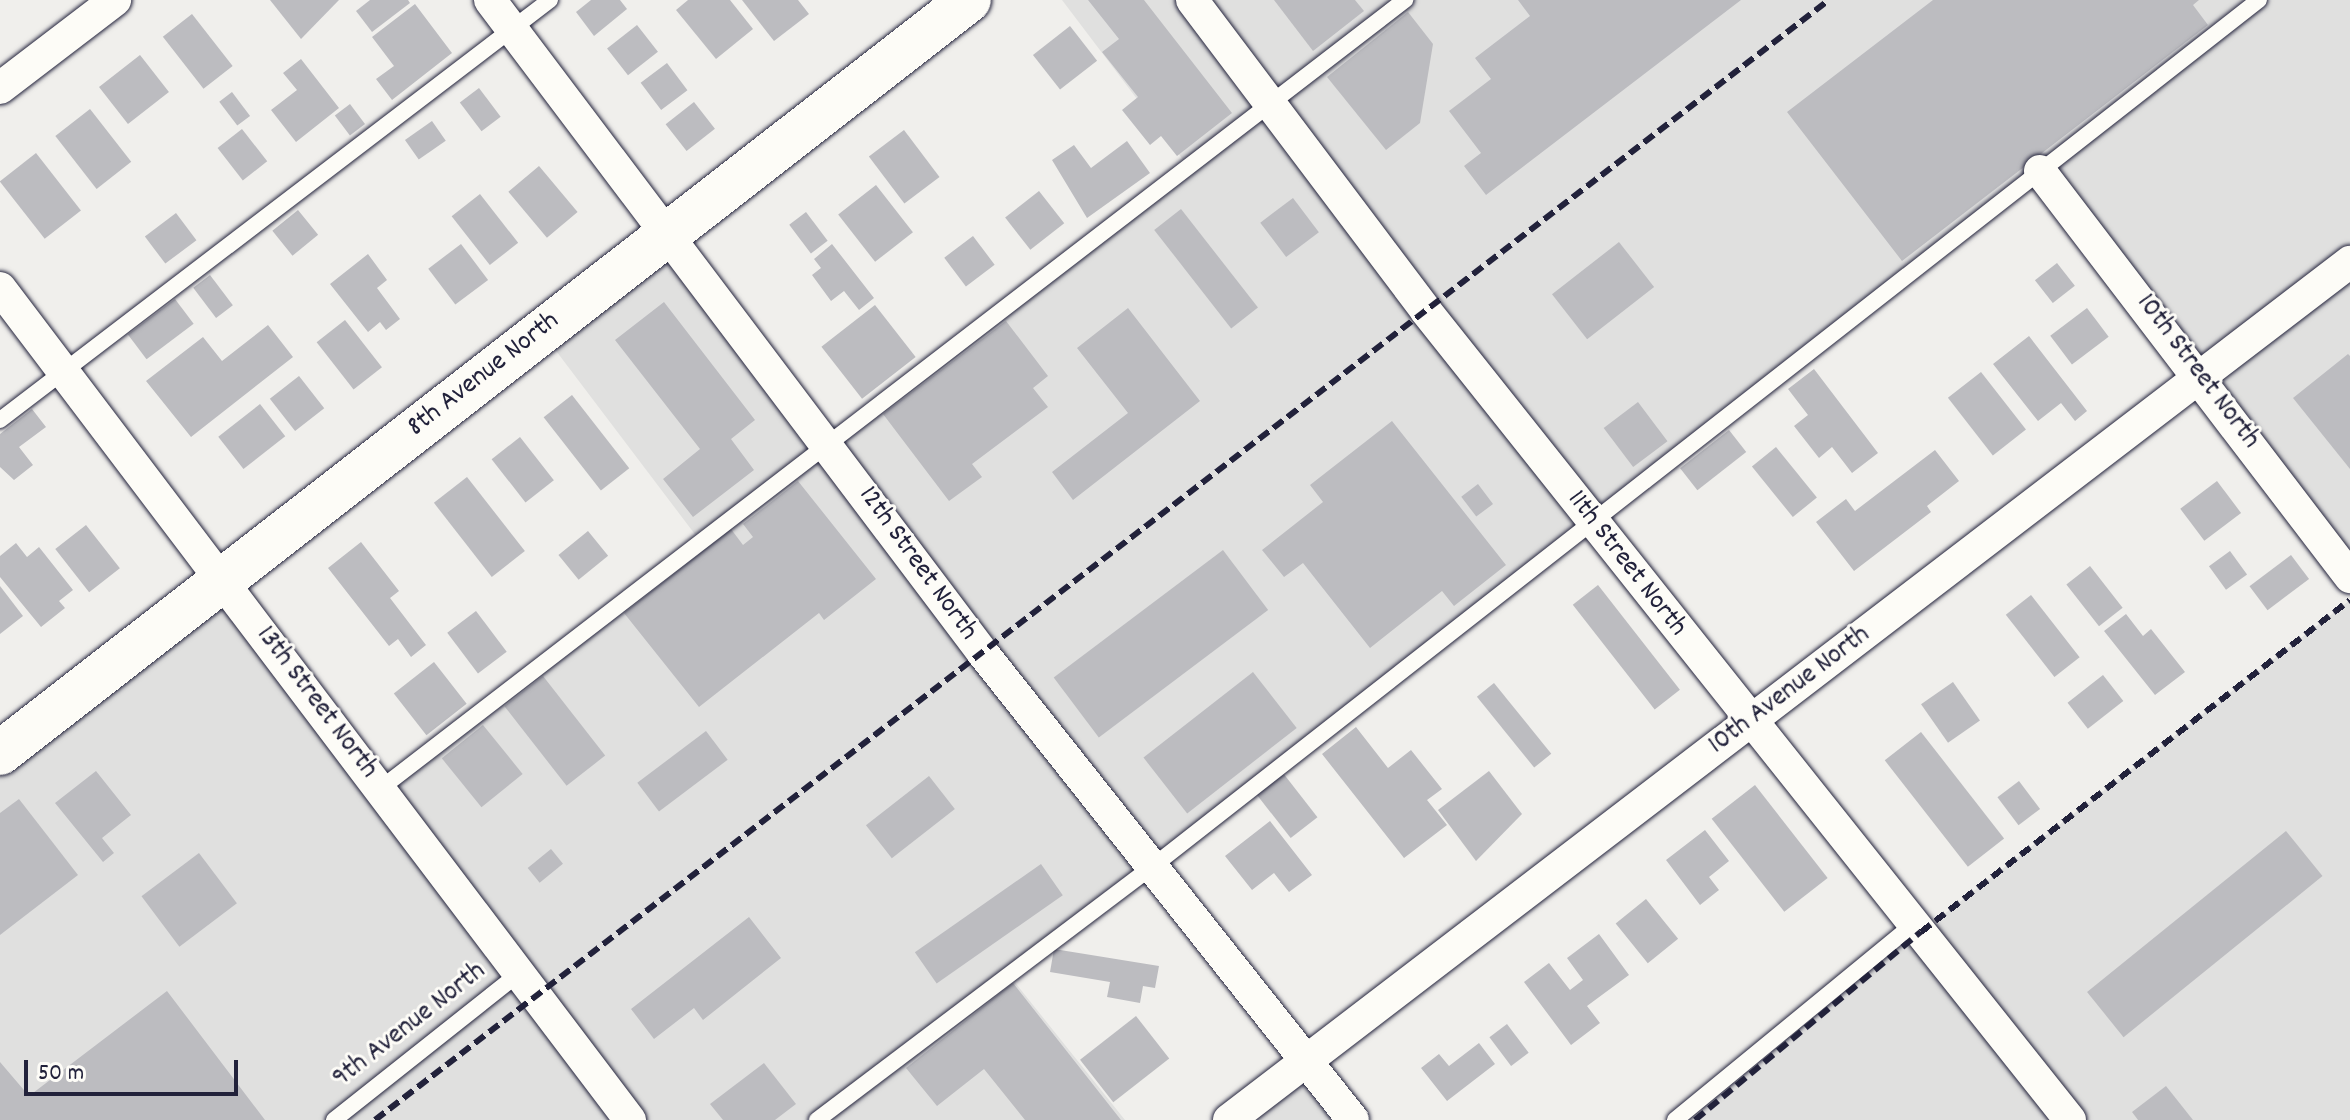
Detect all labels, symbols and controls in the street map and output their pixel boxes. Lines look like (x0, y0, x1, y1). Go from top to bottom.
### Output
street label: 10th Street North (2128, 288, 2266, 456)
street label: 8th Avenue North (401, 305, 567, 445)
street label: 12th Street North (850, 480, 984, 648)
street label: 11th Street North (1559, 484, 1693, 644)
street label: 10th Avenue North (1702, 619, 1878, 763)
street label: 13th Street North (248, 620, 384, 786)
street label: 9th Avenue North (327, 956, 493, 1096)
scale bar (28, 1044, 242, 1094)
text: 50 m (38, 1057, 84, 1091)

